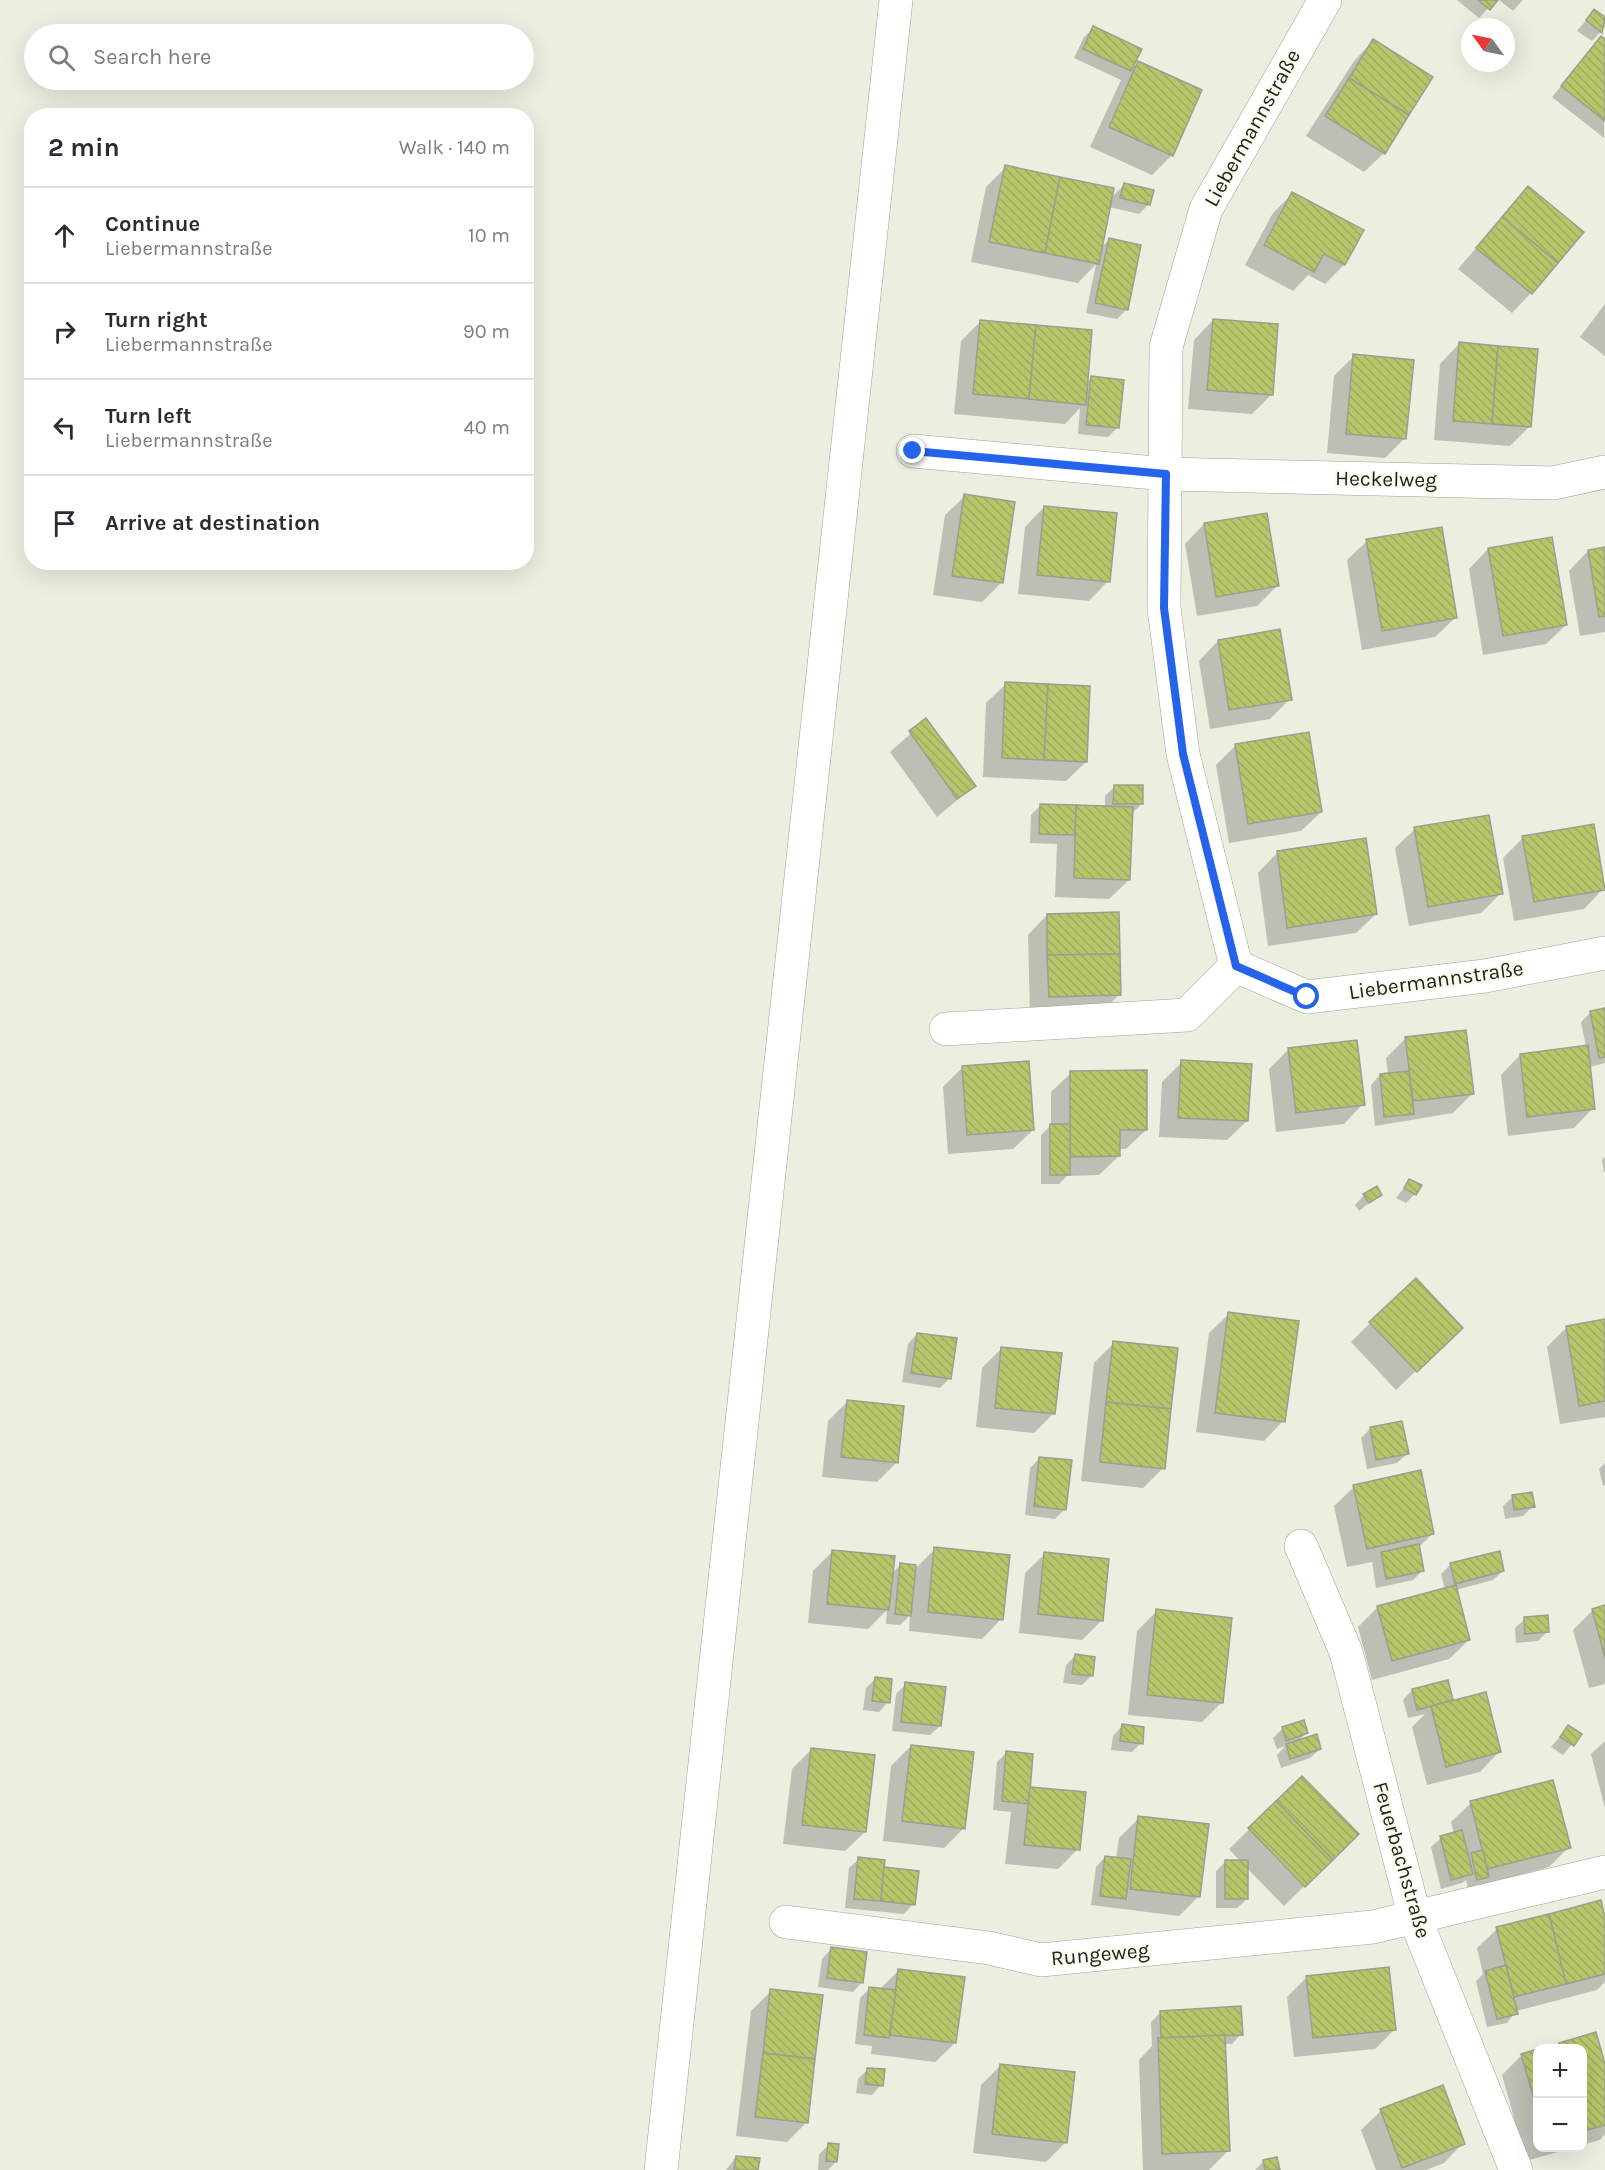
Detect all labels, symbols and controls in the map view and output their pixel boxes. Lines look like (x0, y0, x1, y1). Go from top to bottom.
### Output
north arrow (1461, 18, 1515, 72)
search box (24, 24, 534, 90)
icon: search (45, 41, 78, 74)
text: Search here (93, 44, 211, 70)
street label: Liebermannstraße (1199, 45, 1305, 211)
text: 2 min (48, 132, 120, 163)
text: Walk · 140 m (399, 136, 510, 159)
text: Continue (105, 211, 200, 237)
icon: ahead (48, 219, 81, 252)
text: 10 m (468, 224, 510, 247)
text: Liebermannstraße (105, 237, 273, 260)
text: Turn right (105, 307, 208, 333)
icon: right (48, 315, 81, 348)
text: 90 m (463, 320, 510, 343)
text: Liebermannstraße (105, 333, 273, 356)
text: Turn left (105, 403, 192, 429)
icon: left (48, 411, 81, 444)
text: 40 m (464, 416, 510, 439)
text: Liebermannstraße (105, 429, 273, 452)
route end (899, 437, 925, 463)
street label: Heckelweg (1335, 466, 1437, 492)
icon: arrive (48, 507, 81, 540)
text: Arrive at destination (105, 510, 320, 536)
street label: Liebermannstraße (1347, 956, 1525, 1004)
route start (1293, 983, 1319, 1009)
street label: Feuerbachstraße (1368, 1779, 1436, 1941)
street label: Rungeweg (1050, 1938, 1150, 1970)
map controls (1533, 2044, 1587, 2152)
button: + (1533, 2044, 1587, 2098)
button: − (1533, 2098, 1587, 2152)

